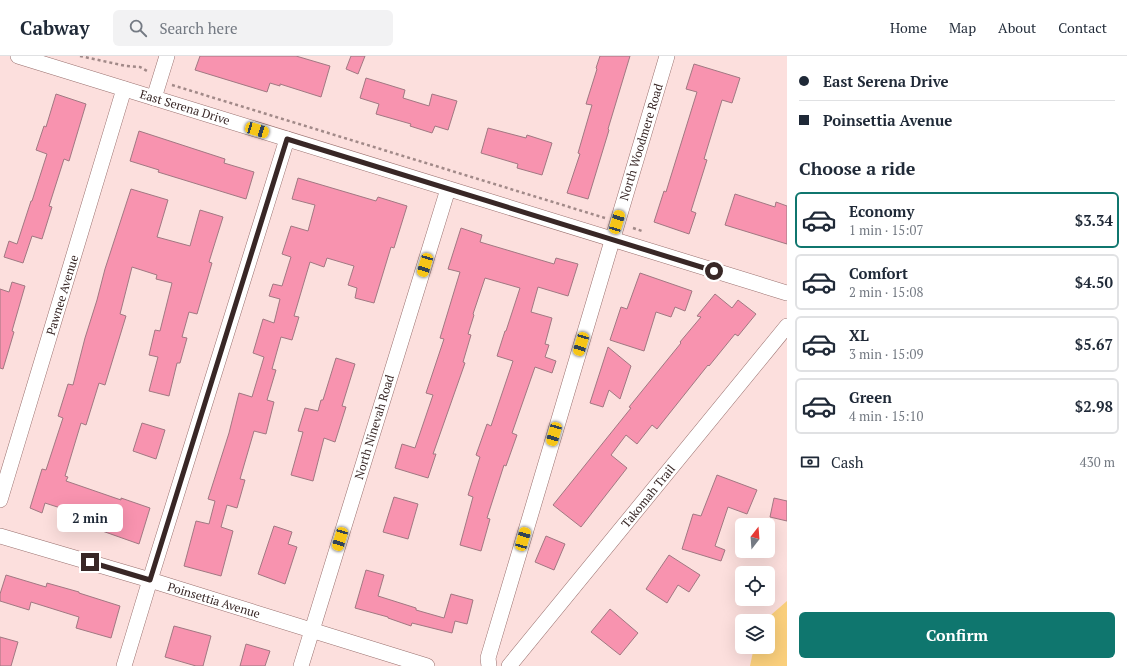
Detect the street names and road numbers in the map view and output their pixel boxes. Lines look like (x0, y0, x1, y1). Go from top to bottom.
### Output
street label: North Woodmere Road (616, 81, 666, 202)
street label: East Serena Drive (138, 86, 232, 128)
street label: Pawnee Avenue (43, 253, 81, 337)
street label: North Ninevah Road (351, 373, 397, 481)
street label: Takomah Trail (618, 461, 678, 531)
street label: Poinsettia Avenue (166, 579, 262, 621)

